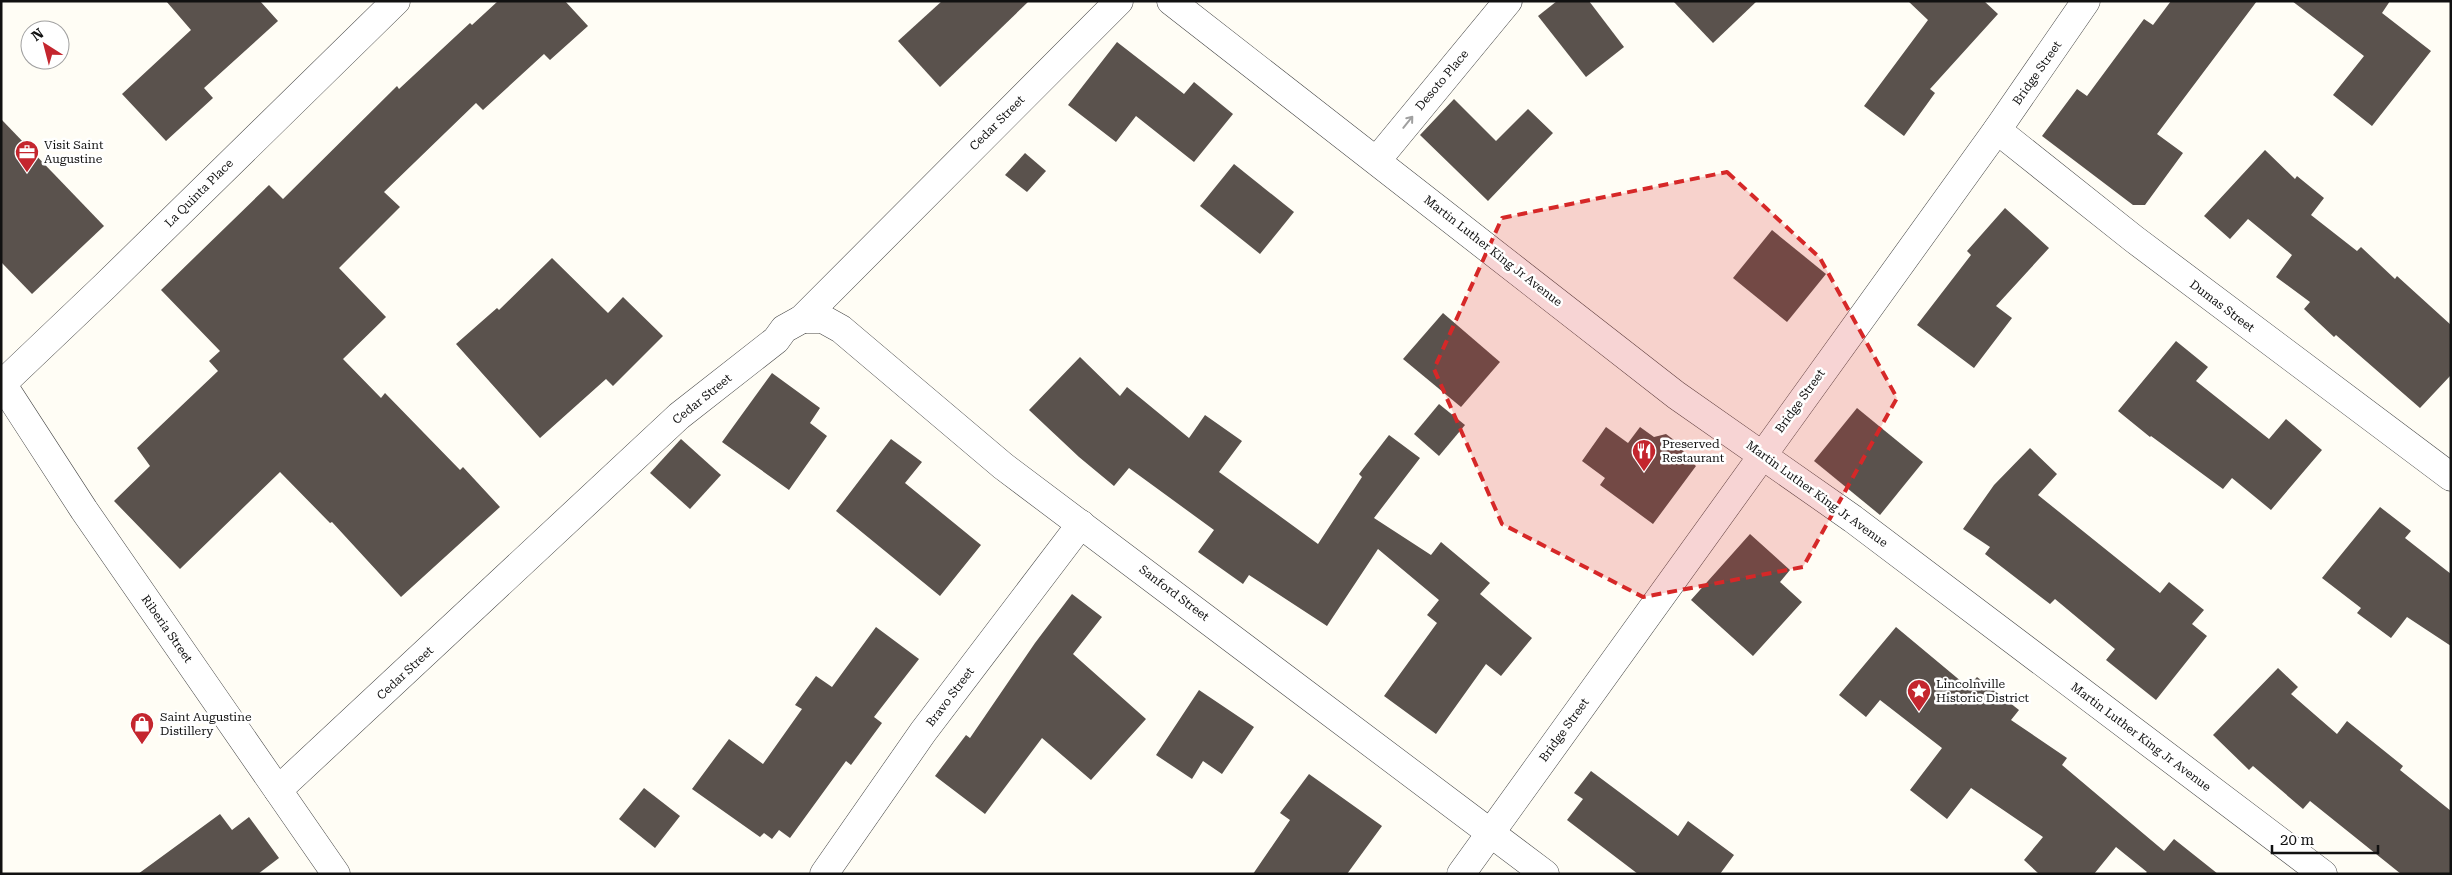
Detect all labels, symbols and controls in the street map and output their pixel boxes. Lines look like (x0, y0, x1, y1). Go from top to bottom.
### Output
north arrow (20, 20, 70, 70)
text: N (28, 25, 47, 44)
street label: Bridge Street (2010, 38, 2065, 108)
street label: Desoto Place (1413, 47, 1472, 113)
street label: Cedar Street (967, 92, 1028, 153)
one-way arrow (1402, 116, 1413, 129)
place label: Visit Saint Augustine (44, 138, 104, 166)
office icon: Visit Saint Augustine (14, 139, 40, 173)
street label: La Quinta Place (162, 156, 236, 230)
street label: Martin Luther King Jr Avenue (1421, 193, 1565, 310)
street label: Dumas Street (2187, 277, 2258, 335)
street label: Bridge Street (1772, 366, 1828, 435)
street label: Cedar Street (670, 371, 735, 427)
place label: Preserved Restaurant (1662, 437, 1725, 465)
restaurant icon: Preserved Restaurant (1631, 438, 1657, 472)
street label: Martin Luther King Jr Avenue (1744, 438, 1891, 550)
street label: Sanford Street (1136, 562, 1212, 624)
street label: Riberia Street (139, 593, 196, 666)
street label: Cedar Street (374, 643, 436, 703)
street label: Bravo Street (923, 664, 977, 729)
place label: Lincolnville Historic District (1936, 677, 2030, 705)
place icon: Lincolnville Historic District (1906, 678, 1932, 712)
street label: Martin Luther King Jr Avenue (2068, 680, 2214, 794)
street label: Bridge Street (1536, 695, 1592, 764)
place label: Saint Augustine Distillery (160, 710, 252, 738)
shop icon: Saint Augustine Distillery (129, 711, 155, 745)
scale bar (2272, 822, 2378, 854)
text: 20 m (2280, 831, 2315, 849)

